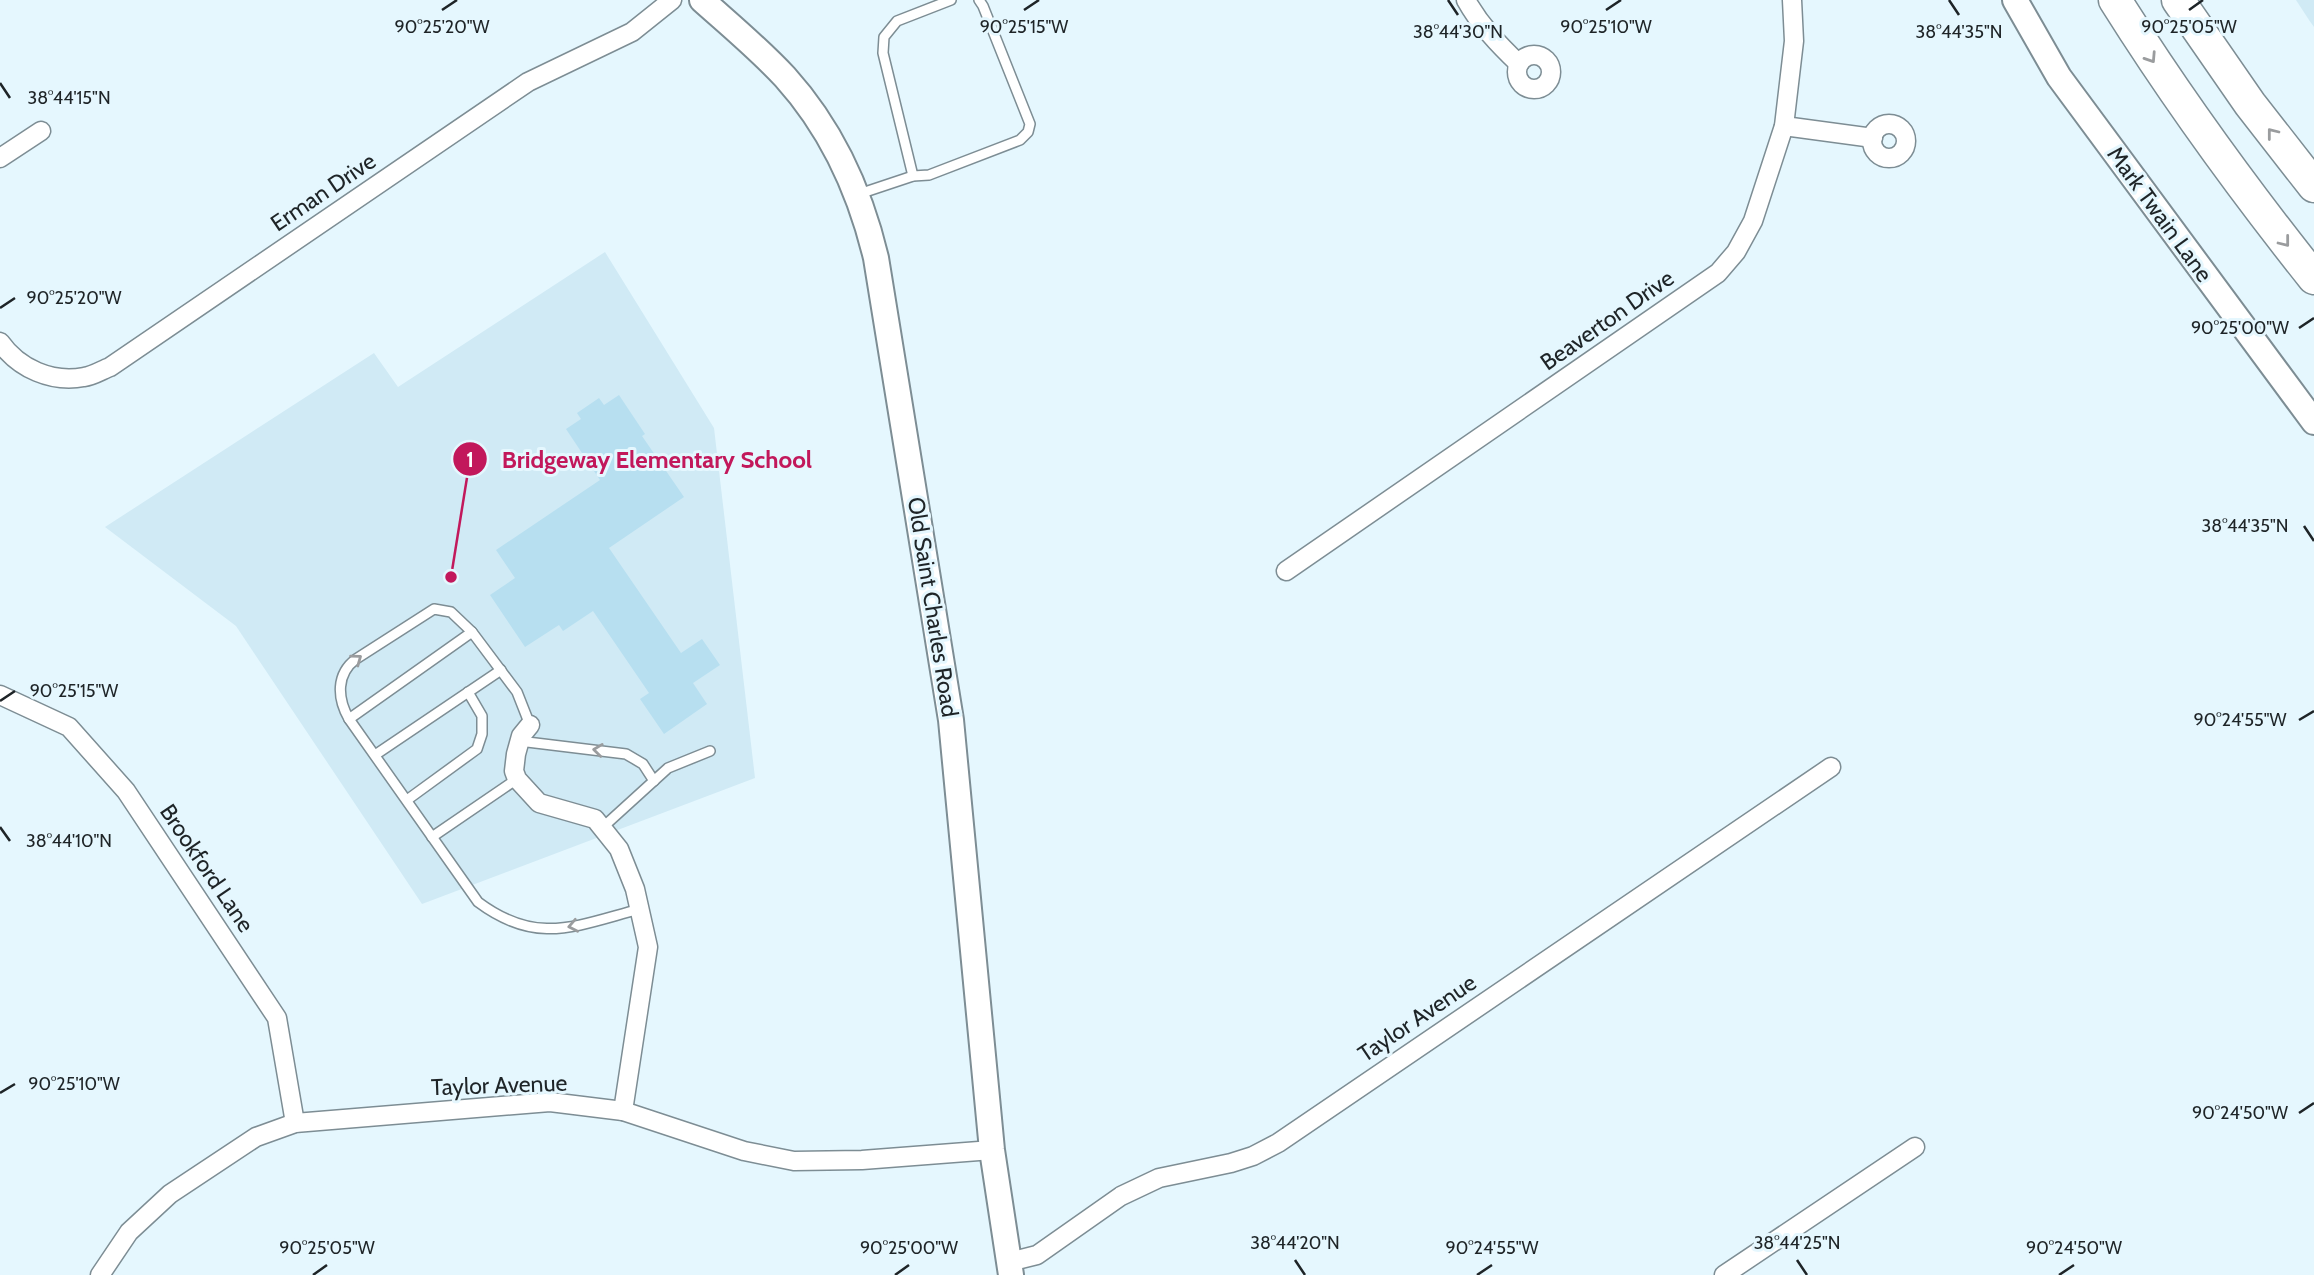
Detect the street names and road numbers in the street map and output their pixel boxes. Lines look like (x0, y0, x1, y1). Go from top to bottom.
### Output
street label: Mark Twain Lane (2101, 141, 2219, 287)
street label: Erman Drive (265, 147, 381, 237)
street label: Beaverton Drive (1535, 264, 1679, 376)
street label: Old Saint Charles Road (902, 495, 964, 719)
street label: Brookford Lane (154, 799, 260, 937)
street label: Taylor Avenue (1353, 968, 1482, 1068)
street label: Taylor Avenue (430, 1069, 568, 1101)

